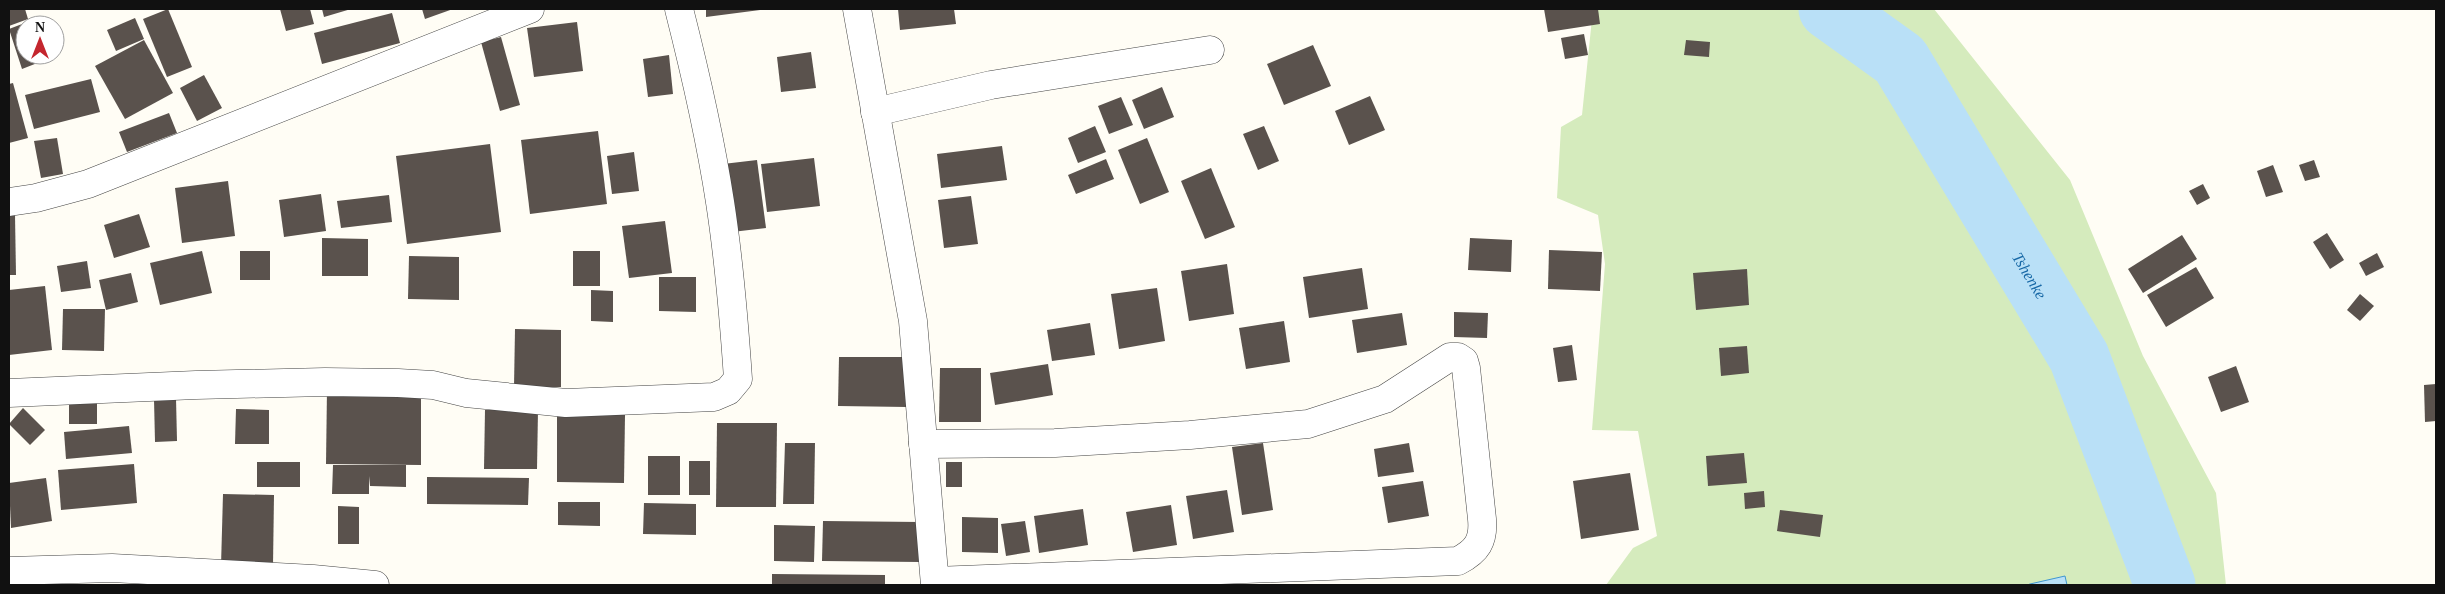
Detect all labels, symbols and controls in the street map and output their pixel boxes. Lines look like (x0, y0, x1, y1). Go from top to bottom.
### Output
north arrow (15, 15, 65, 65)
text: N (35, 20, 45, 35)
water label: Tshenke (2009, 250, 2050, 302)

